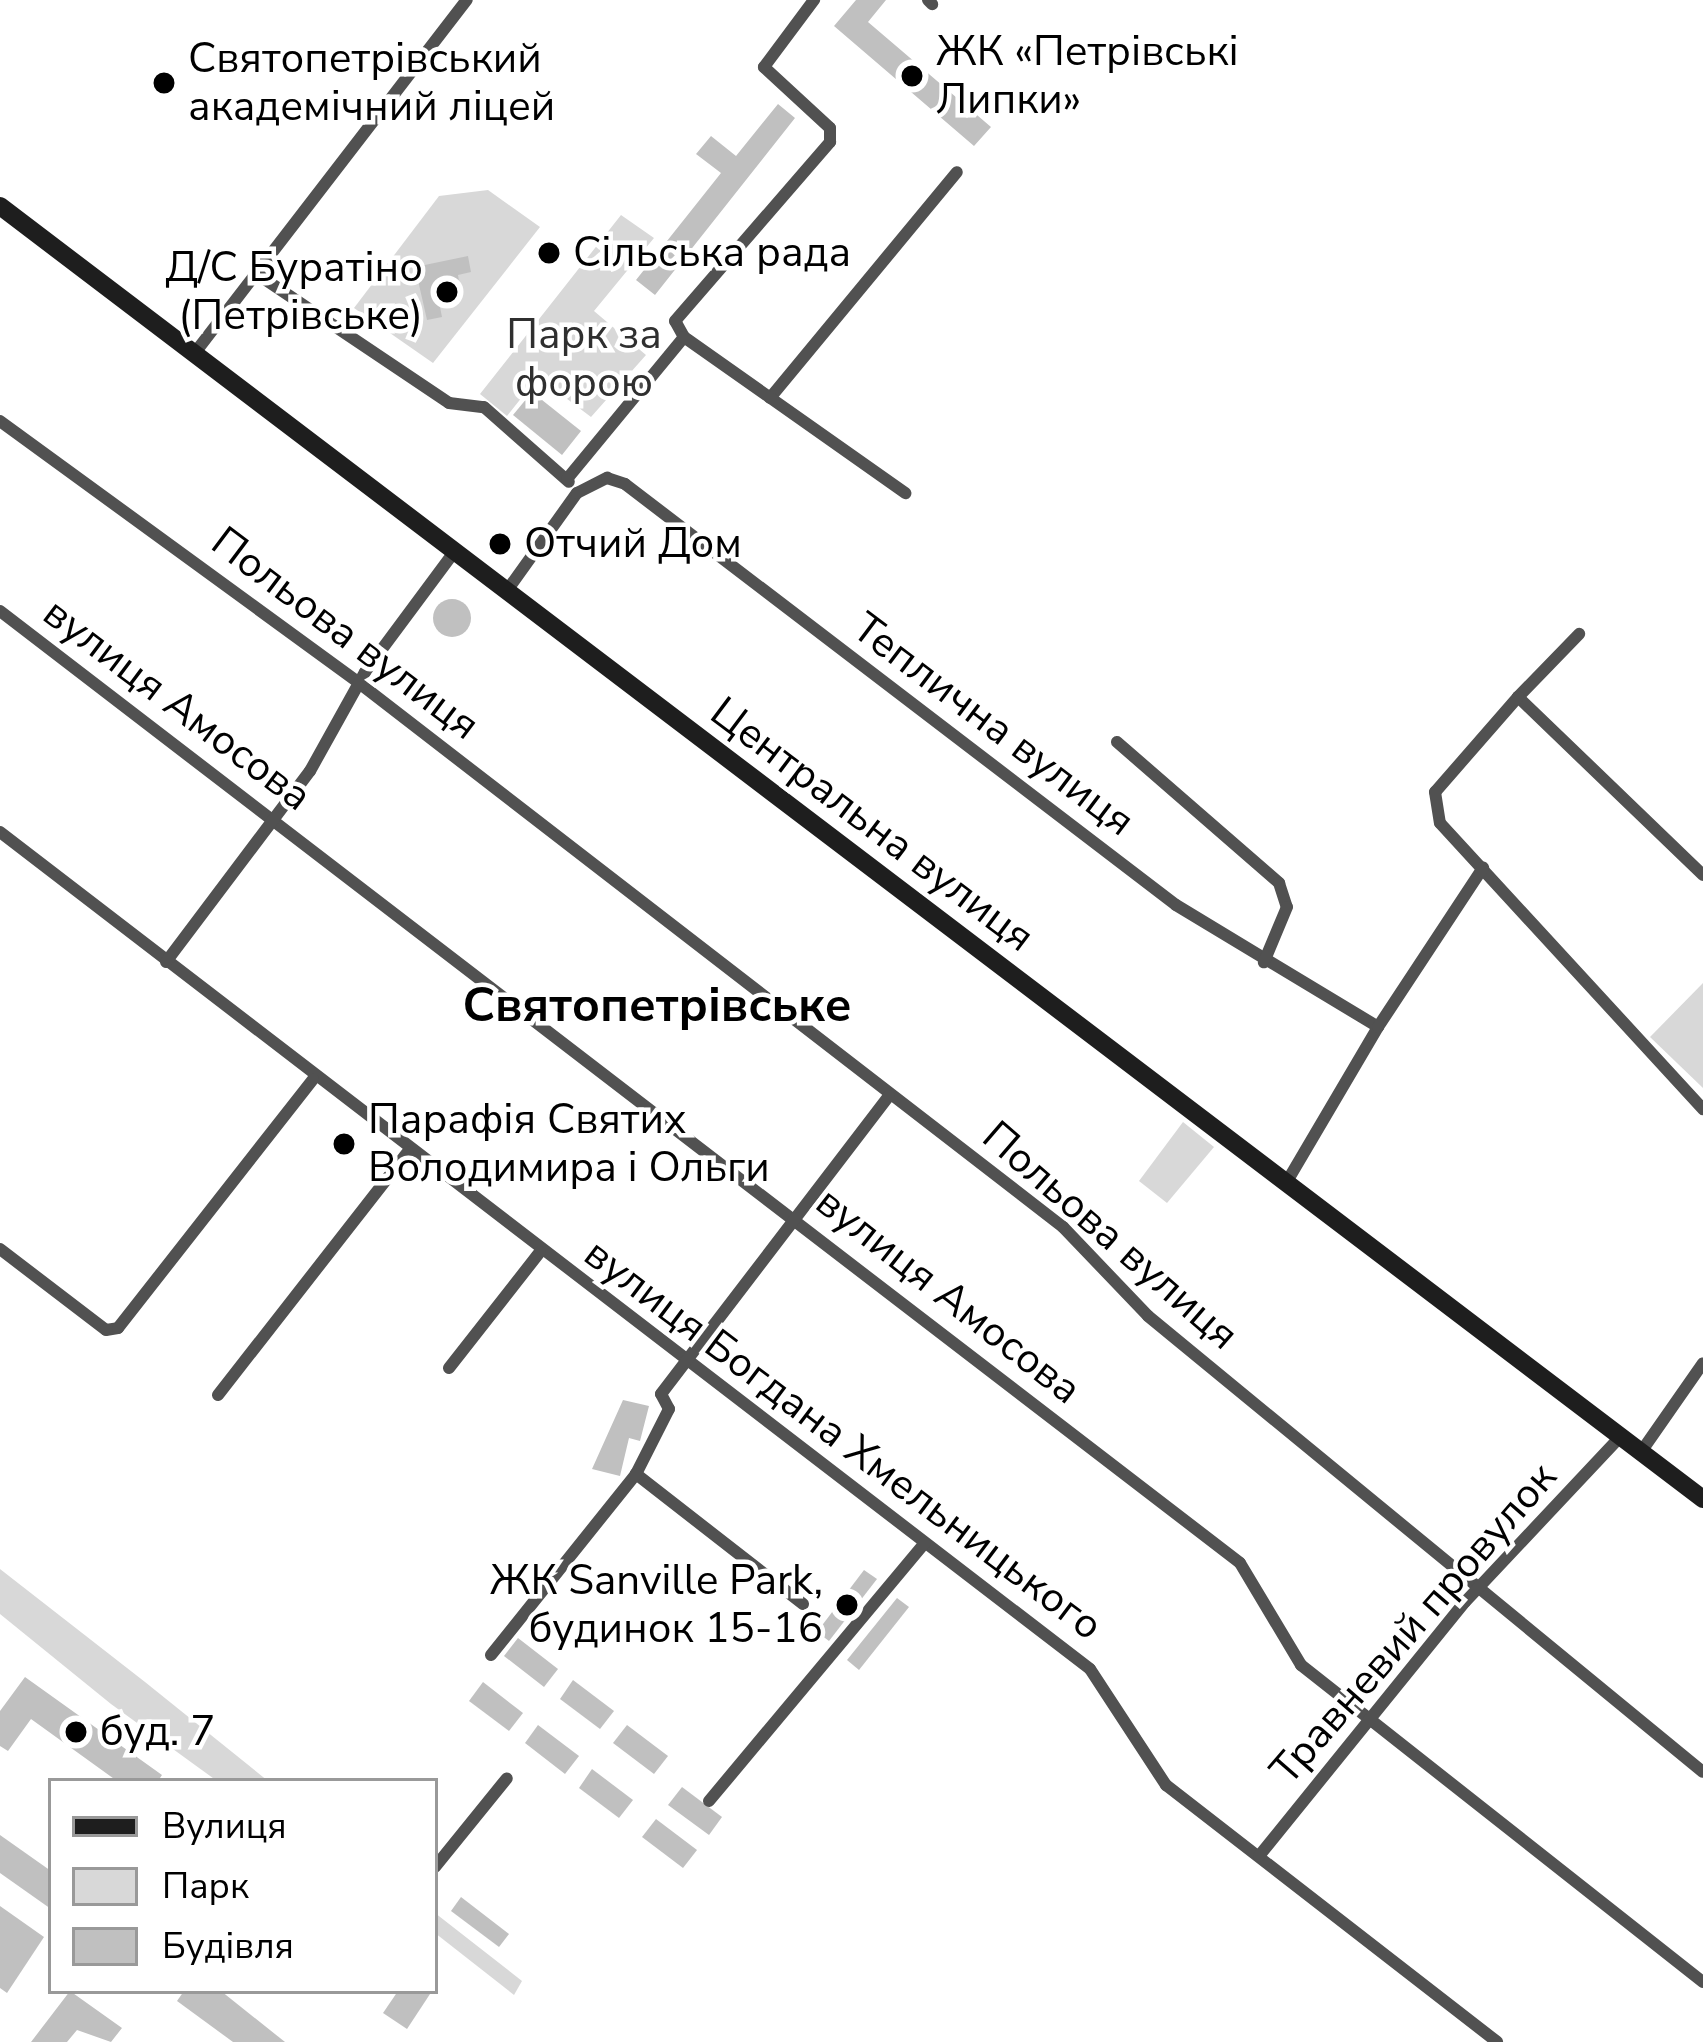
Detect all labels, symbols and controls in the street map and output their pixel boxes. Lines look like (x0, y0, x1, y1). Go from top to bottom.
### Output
place label: ЖК «Петрівські Липки» (936, 27, 1239, 125)
place label: Святопетрівський академічний ліцей (188, 34, 555, 132)
marker: ЖК «Петрівські Липки» (899, 63, 925, 89)
marker: Святопетрівський академічний ліцей (151, 70, 177, 96)
place label: Сільська рада (573, 228, 851, 278)
marker: Сільська рада (536, 240, 562, 266)
place label: Д/С Буратіно (Петрівське) (165, 243, 423, 342)
marker: Д/С Буратіно (Петрівське) (434, 279, 460, 305)
park label: Парк за форою (506, 310, 662, 409)
street label: Польова вулиця (201, 517, 489, 751)
place label: Отчий Дом (524, 519, 742, 569)
marker: Отчий Дом (487, 531, 513, 557)
street label: вулиця Амосова (33, 588, 321, 822)
street label: Теплична вулиця (842, 603, 1144, 847)
street label: Центральна вулиця (700, 687, 1044, 963)
district label: Святопетрівське (462, 977, 852, 1035)
place label: Парафія Святих Володимира і Ольги (368, 1095, 770, 1194)
street label: Польова вулиця (972, 1111, 1248, 1361)
marker: Парафія Святих Володимира і Ольги (331, 1131, 357, 1157)
street label: вулиця Амосова (806, 1177, 1090, 1415)
street label: вулиця Богдана Хмельницького (574, 1229, 1112, 1651)
street label: Травневий провулок (1261, 1453, 1567, 1795)
place label: ЖК Sanville Park, будинок 15-16 (490, 1556, 823, 1654)
marker: ЖК Sanville Park, будинок 15-16 (834, 1592, 860, 1618)
place label: буд. 7 (100, 1707, 215, 1757)
marker: буд. 7 (63, 1719, 89, 1745)
legend (48, 1778, 438, 1994)
text: Вулиця (162, 1802, 287, 1851)
text: Парк (162, 1862, 249, 1911)
text: Будівля (162, 1922, 294, 1971)

